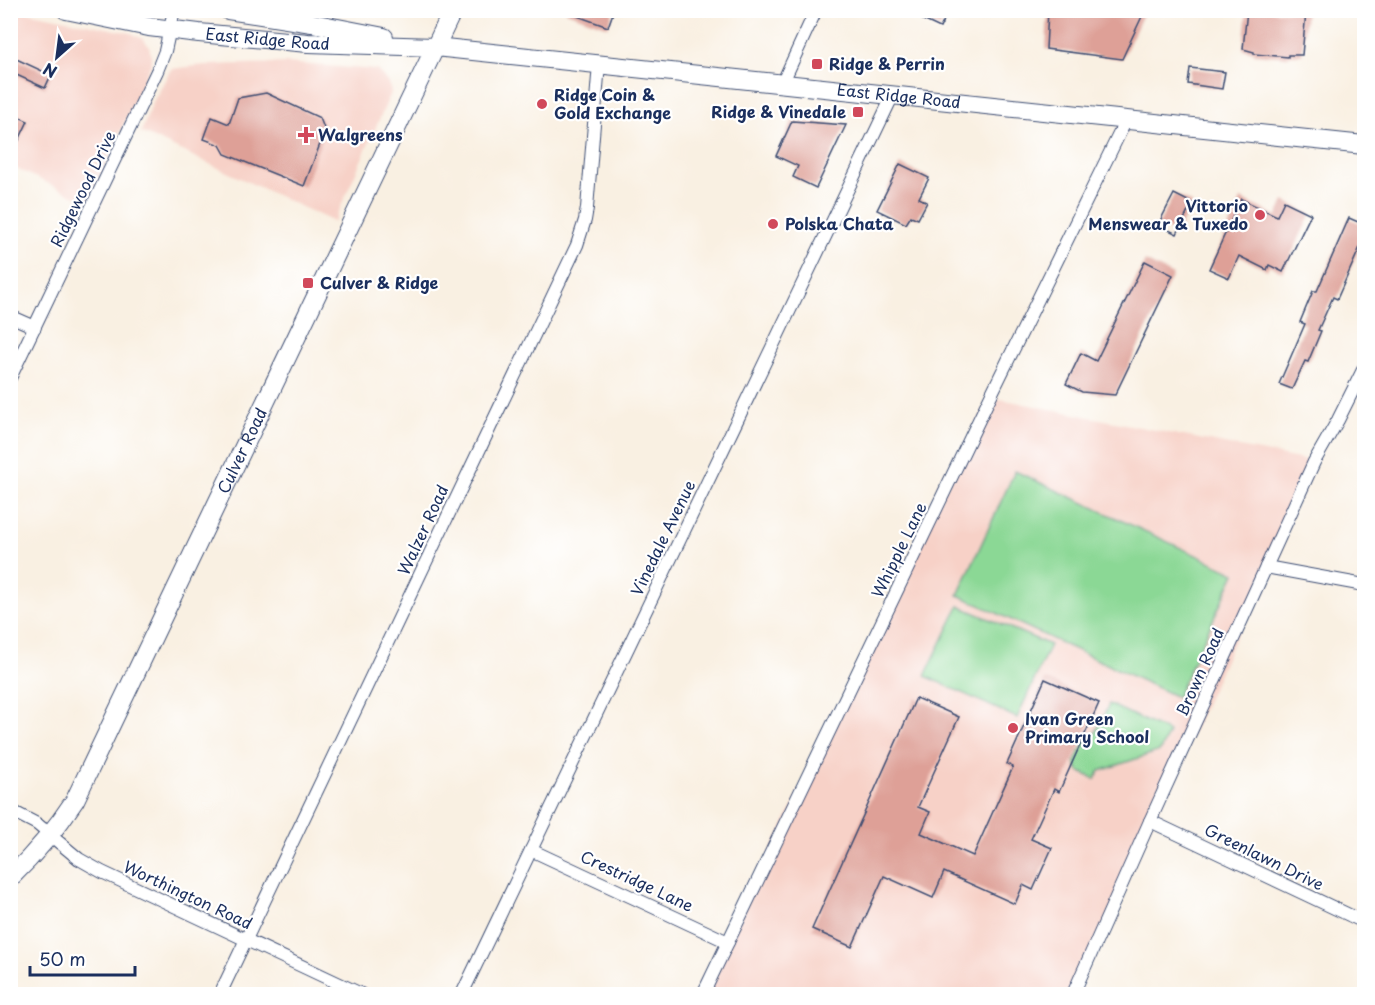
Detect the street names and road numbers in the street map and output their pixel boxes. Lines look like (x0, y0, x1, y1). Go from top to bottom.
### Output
street label: East Ridge Road (205, 21, 330, 55)
street label: East Ridge Road (836, 76, 962, 113)
street label: Ridgewood Drive (44, 126, 121, 251)
street label: Culver Road (210, 403, 272, 497)
street label: Vinedale Avenue (624, 476, 700, 599)
street label: Walzer Road (391, 481, 453, 579)
street label: Whipple Lane (865, 498, 932, 602)
street label: Brown Road (1169, 624, 1229, 719)
street label: Greenlawn Drive (1201, 817, 1328, 895)
street label: Crestridge Lane (577, 843, 698, 917)
street label: Worthington Road (120, 854, 257, 934)

